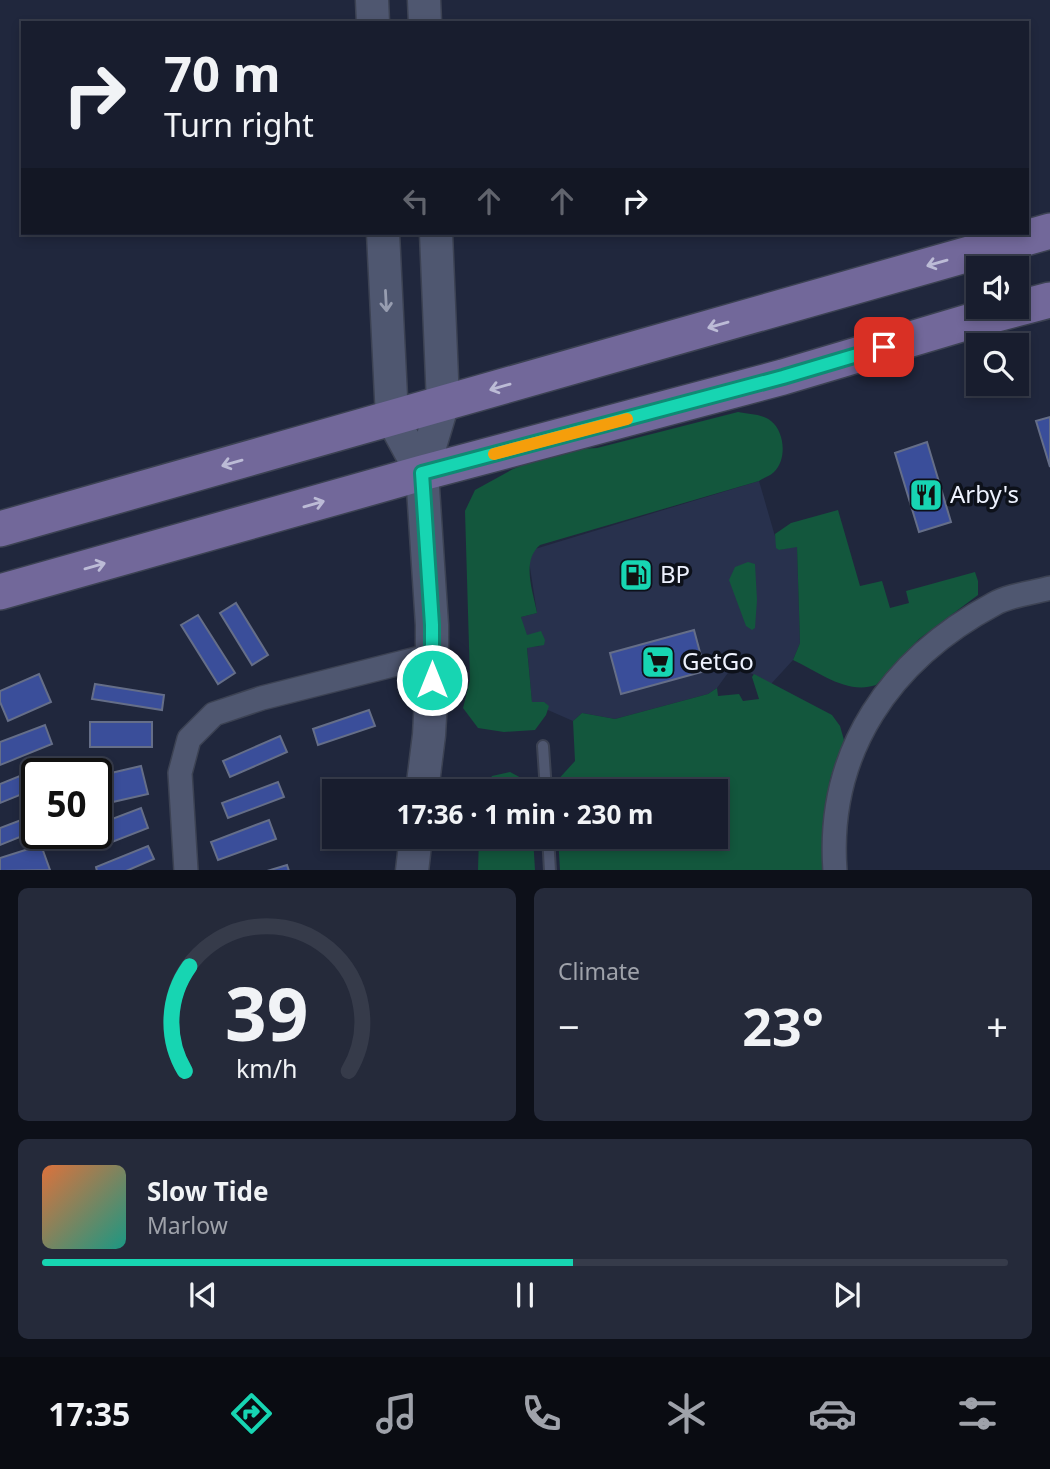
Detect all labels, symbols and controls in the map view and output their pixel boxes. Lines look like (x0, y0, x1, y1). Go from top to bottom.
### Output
text: 70 m (164, 40, 281, 106)
icon: right (49, 49, 140, 140)
text: Turn right (164, 103, 314, 146)
icon: left (397, 182, 435, 220)
icon: ahead (470, 182, 508, 220)
icon: ahead (543, 182, 581, 220)
icon: right (616, 182, 654, 220)
map controls (966, 256, 1029, 396)
button: sound (966, 256, 1029, 319)
one-way arrow (926, 257, 948, 270)
one-way arrow (380, 289, 393, 312)
pin (854, 317, 914, 377)
one-way arrow (708, 319, 730, 332)
icon: arrive (865, 328, 903, 366)
button: search (966, 333, 1029, 396)
one-way arrow (489, 382, 511, 395)
one-way arrow (221, 457, 243, 470)
restaurant icon: Arby's (907, 476, 945, 514)
place label: Arby's (950, 477, 1019, 510)
one-way arrow (302, 497, 325, 510)
fuel station icon: BP (617, 556, 655, 594)
place label: BP (660, 557, 690, 590)
one-way arrow (84, 558, 106, 571)
position arrow (395, 643, 469, 717)
supermarket icon: GetGo (639, 643, 677, 681)
place label: GetGo (682, 644, 754, 677)
speed limit sign: 50 (21, 758, 112, 849)
text: 17:36 · 1 min · 230 m (397, 796, 653, 832)
text: Climate (558, 955, 640, 987)
text: 39 (225, 963, 309, 1062)
text: 23° (742, 990, 824, 1061)
text: − (558, 1000, 580, 1052)
text: + (986, 1000, 1008, 1052)
text: km/h (236, 1050, 298, 1084)
text: Slow Tide (147, 1173, 269, 1209)
text: Marlow (147, 1209, 228, 1241)
icon: previous (184, 1276, 222, 1314)
icon: pause (506, 1276, 544, 1314)
icon: next (828, 1276, 866, 1314)
icon: directions (227, 1389, 276, 1438)
icon: music (372, 1389, 421, 1438)
icon: phone (517, 1389, 566, 1438)
icon: climate (662, 1389, 711, 1438)
icon: car (808, 1389, 857, 1438)
icon: filters (953, 1389, 1002, 1438)
text: 17:35 (48, 1392, 130, 1435)

